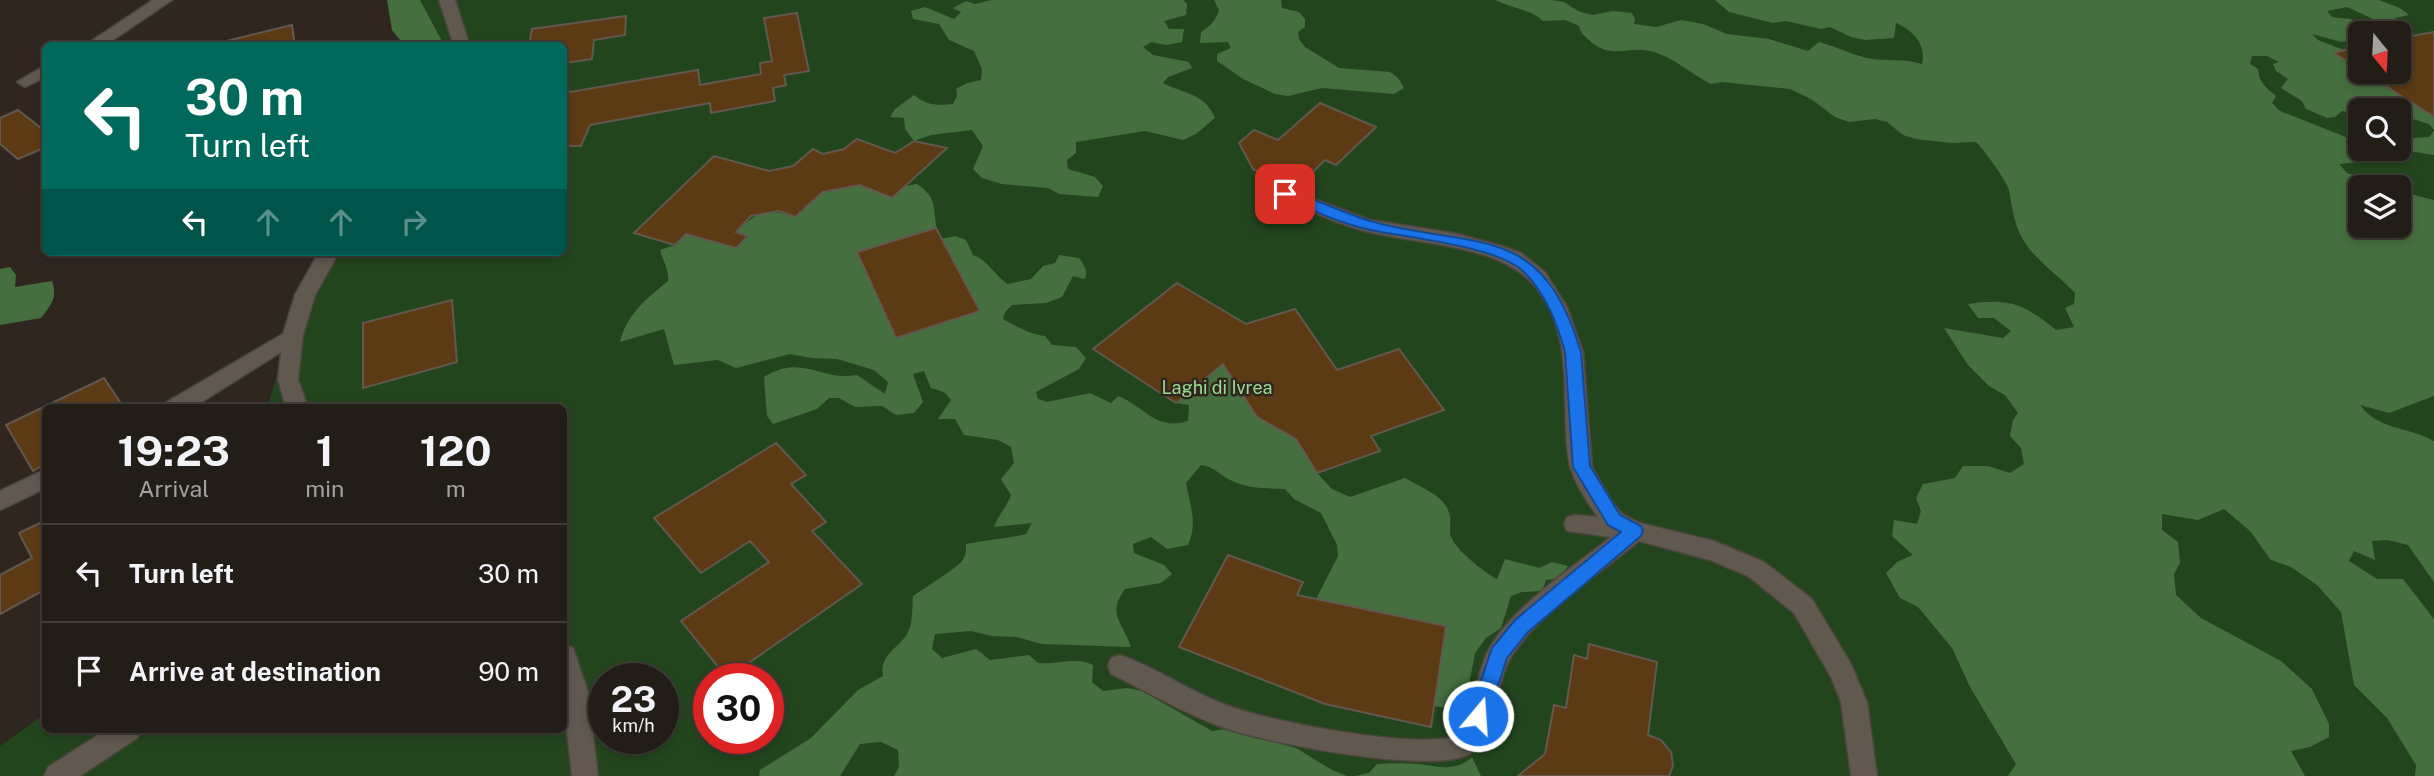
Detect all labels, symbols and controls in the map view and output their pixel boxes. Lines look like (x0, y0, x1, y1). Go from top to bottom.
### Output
north arrow (2348, 21, 2412, 84)
map controls (2348, 21, 2411, 238)
text: 30 m (185, 68, 304, 126)
icon: left (70, 70, 161, 161)
button: search (2348, 98, 2411, 161)
text: Turn left (185, 127, 310, 164)
pin (1255, 164, 1315, 224)
icon: arrive (1266, 175, 1304, 213)
button: layers (2348, 175, 2411, 238)
icon: left (176, 203, 214, 241)
icon: ahead (249, 203, 287, 241)
icon: ahead (322, 203, 360, 241)
icon: right (395, 203, 433, 241)
park label: Laghi di Ivrea (1161, 377, 1273, 398)
text: 19:23 (117, 426, 230, 475)
text: 1 (316, 426, 334, 475)
text: 120 (420, 426, 492, 475)
text: Arrival (138, 475, 209, 502)
text: min (305, 475, 344, 502)
text: m (446, 475, 466, 502)
icon: left (70, 554, 108, 592)
text: Turn left (129, 558, 234, 589)
text: 30 m (478, 558, 539, 589)
icon: arrive (70, 652, 108, 690)
text: Arrive at destination (129, 656, 381, 687)
text: 90 m (478, 656, 539, 687)
speed limit sign: 30 (693, 663, 784, 754)
text: 23 (611, 679, 656, 720)
position arrow (1441, 679, 1515, 753)
text: km/h (612, 715, 655, 736)

